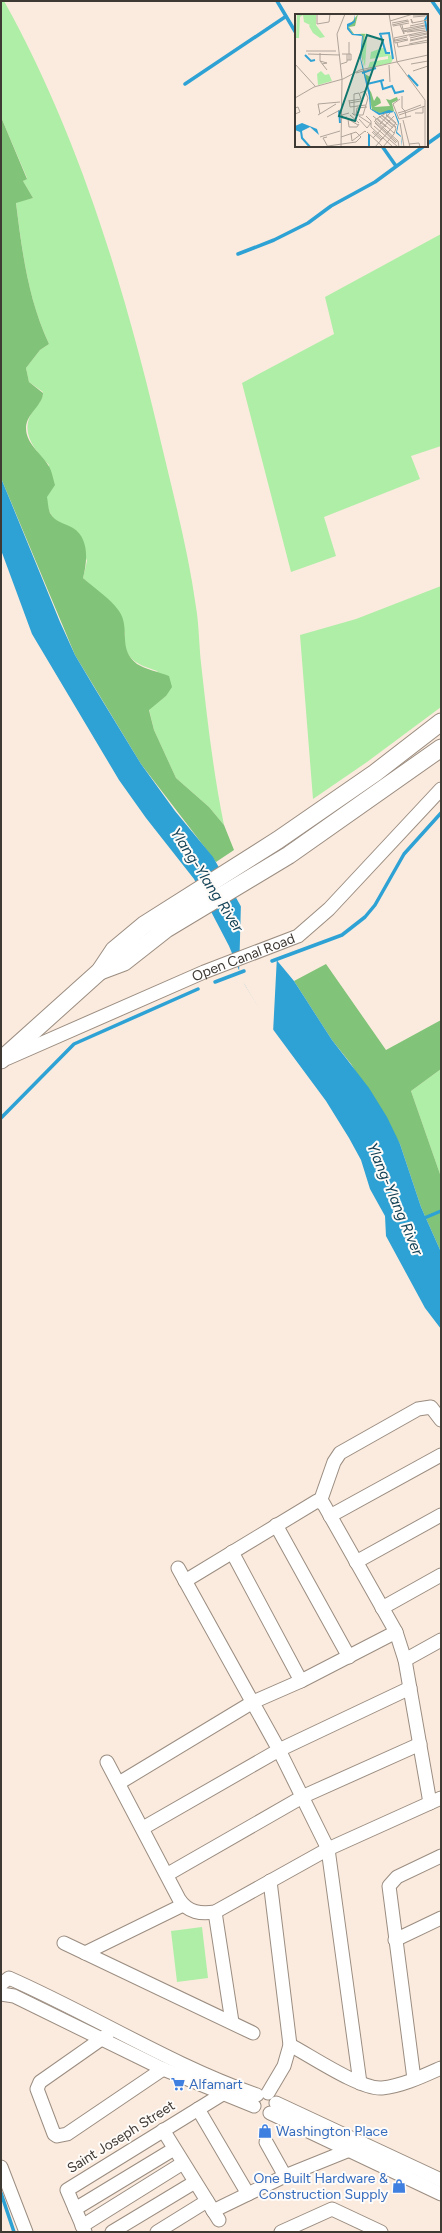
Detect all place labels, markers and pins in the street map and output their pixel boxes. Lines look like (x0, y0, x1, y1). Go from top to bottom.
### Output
supermarket icon: Alfamart (170, 2076, 186, 2092)
place label: Alfamart (189, 2076, 243, 2093)
shop icon: Washington Place (257, 2123, 273, 2139)
place label: Washington Place (276, 2123, 388, 2140)
place label: One Built Hardware & Construction Supply (253, 2170, 389, 2203)
shop icon: One Built Hardware & Construction Supply (391, 2178, 407, 2194)

